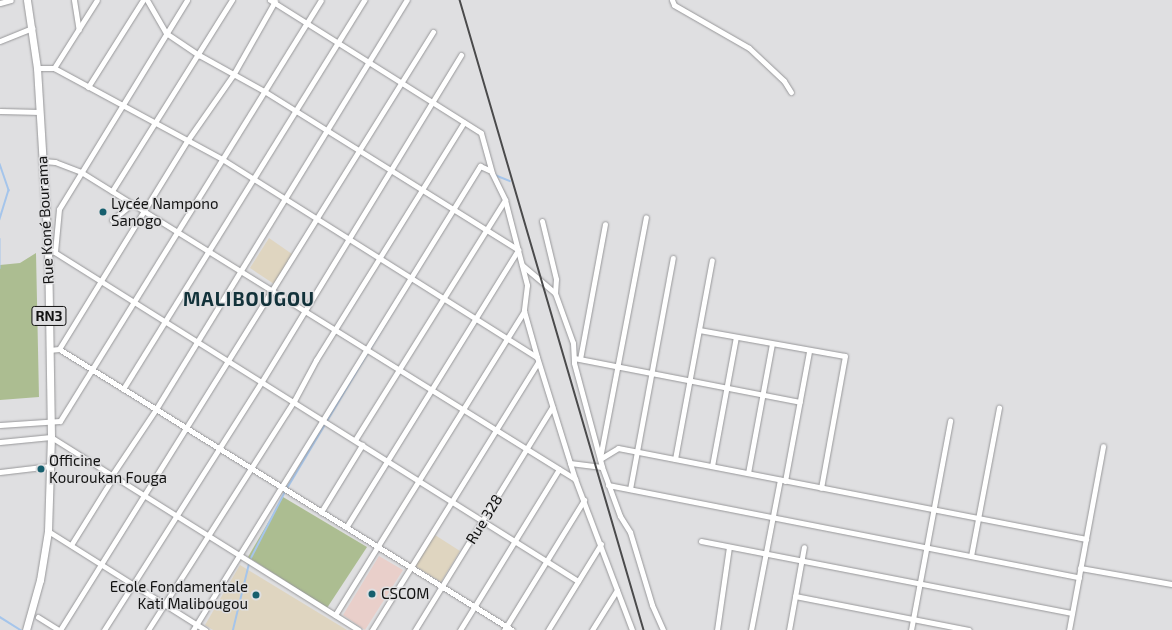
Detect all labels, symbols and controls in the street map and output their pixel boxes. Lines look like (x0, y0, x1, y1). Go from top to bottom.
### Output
street label: Rue Koné Bourama (33, 155, 57, 285)
place label: Lycée Nampono Sanogo (111, 194, 219, 229)
marker: Lycée Nampono Sanogo (98, 207, 108, 217)
district label: MALIBOUGOU (183, 288, 315, 310)
road number: RN3 (31, 304, 67, 328)
place label: Officine Kouroukan Fouga (49, 451, 167, 486)
marker: Officine Kouroukan Fouga (36, 464, 46, 474)
street label: Rue 328 (462, 491, 506, 547)
place label: Ecole Fondamentale Kati Malibougou (110, 577, 248, 612)
place label: CSCOM (381, 585, 430, 603)
marker: CSCOM (366, 588, 378, 600)
marker: Ecole Fondamentale Kati Malibougou (251, 590, 261, 600)

